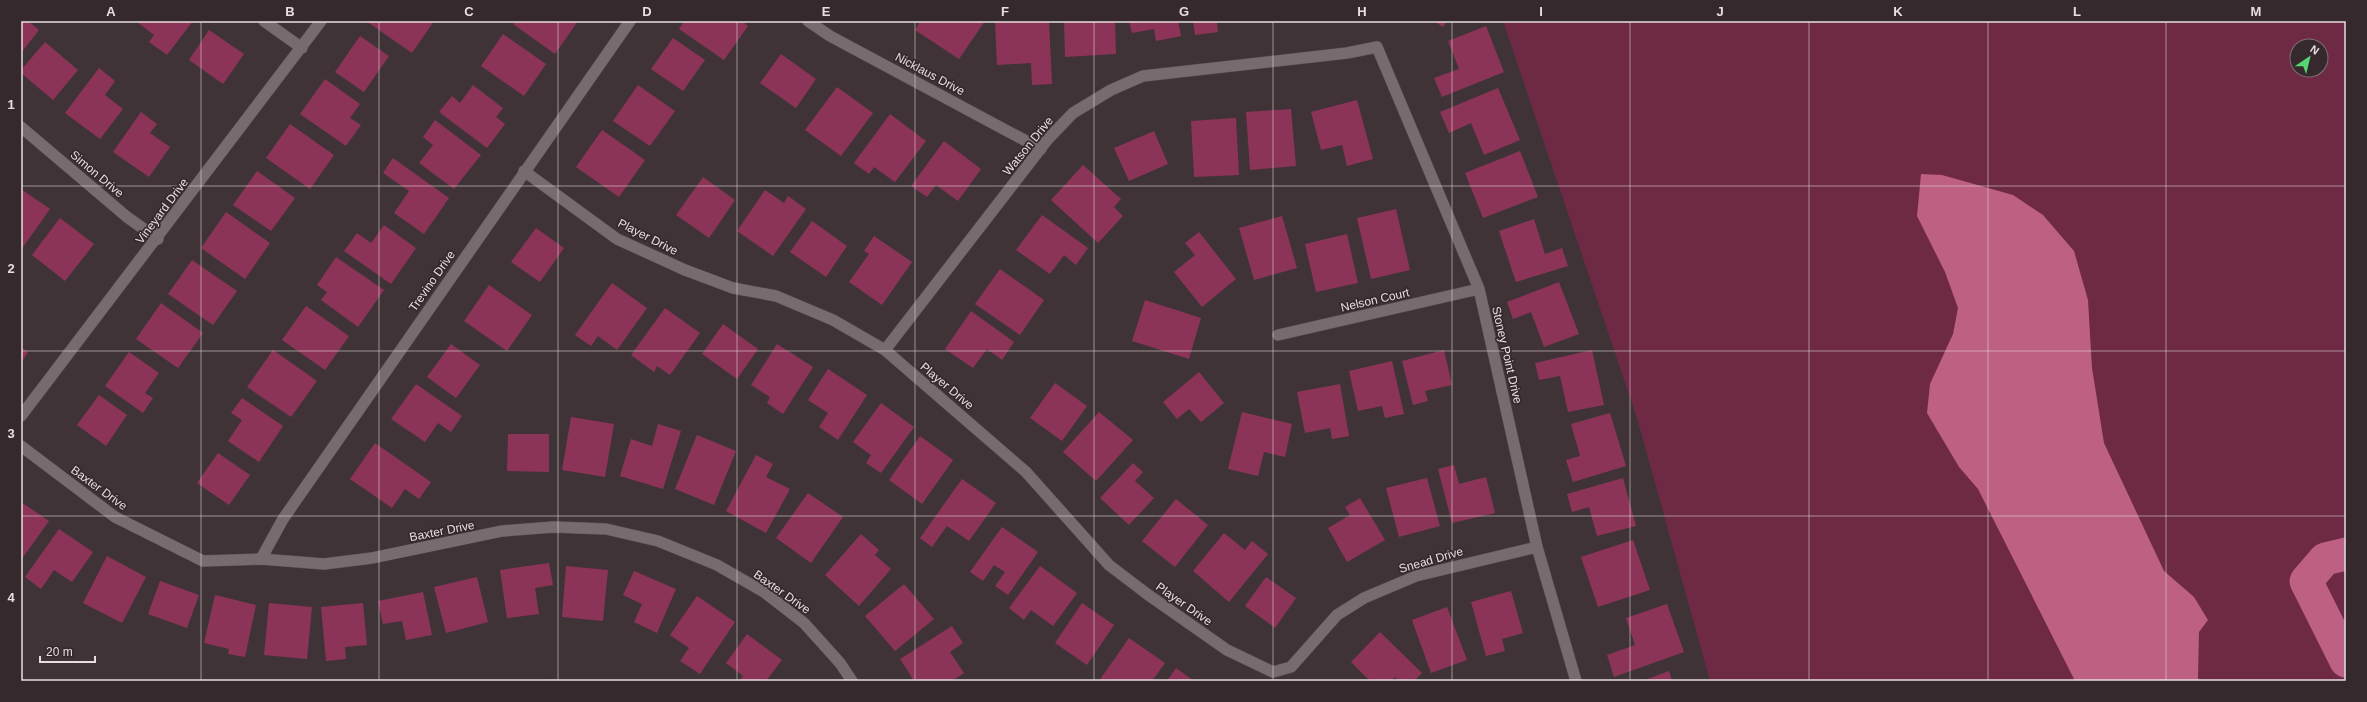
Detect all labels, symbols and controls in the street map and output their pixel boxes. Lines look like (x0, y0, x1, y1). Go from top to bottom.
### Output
text: A (106, 4, 116, 19)
text: B (285, 4, 295, 19)
text: C (464, 4, 474, 19)
text: D (642, 4, 652, 19)
text: E (822, 4, 831, 19)
text: F (1001, 4, 1009, 19)
text: G (1179, 4, 1189, 19)
text: H (1357, 4, 1367, 19)
text: I (1539, 4, 1543, 19)
text: J (1716, 4, 1724, 19)
text: K (1893, 4, 1903, 19)
text: L (2073, 4, 2081, 19)
text: M (2251, 4, 2261, 19)
north arrow (2289, 38, 2329, 78)
text: N (2308, 43, 2321, 57)
street label: Nicklaus Drive (893, 50, 967, 98)
text: 1 (7, 97, 15, 112)
street label: Watson Drive (1000, 114, 1056, 178)
street label: Simon Drive (67, 148, 127, 201)
street label: Vineyard Drive (133, 175, 191, 247)
street label: Player Drive (616, 216, 681, 258)
street label: Trevino Drive (406, 248, 458, 314)
text: 2 (7, 261, 15, 276)
street label: Nelson Court (1339, 285, 1411, 315)
street label: Stoney Point Drive (1489, 305, 1525, 405)
street label: Player Drive (917, 360, 977, 413)
text: 3 (7, 426, 15, 441)
street label: Baxter Drive (68, 463, 130, 513)
street label: Baxter Drive (408, 518, 476, 544)
street label: Snead Drive (1397, 544, 1465, 576)
street label: Baxter Drive (751, 567, 813, 617)
street label: Player Drive (1153, 580, 1215, 629)
text: 4 (7, 590, 15, 605)
scale bar (40, 638, 95, 664)
text: 20 m (46, 645, 73, 659)

